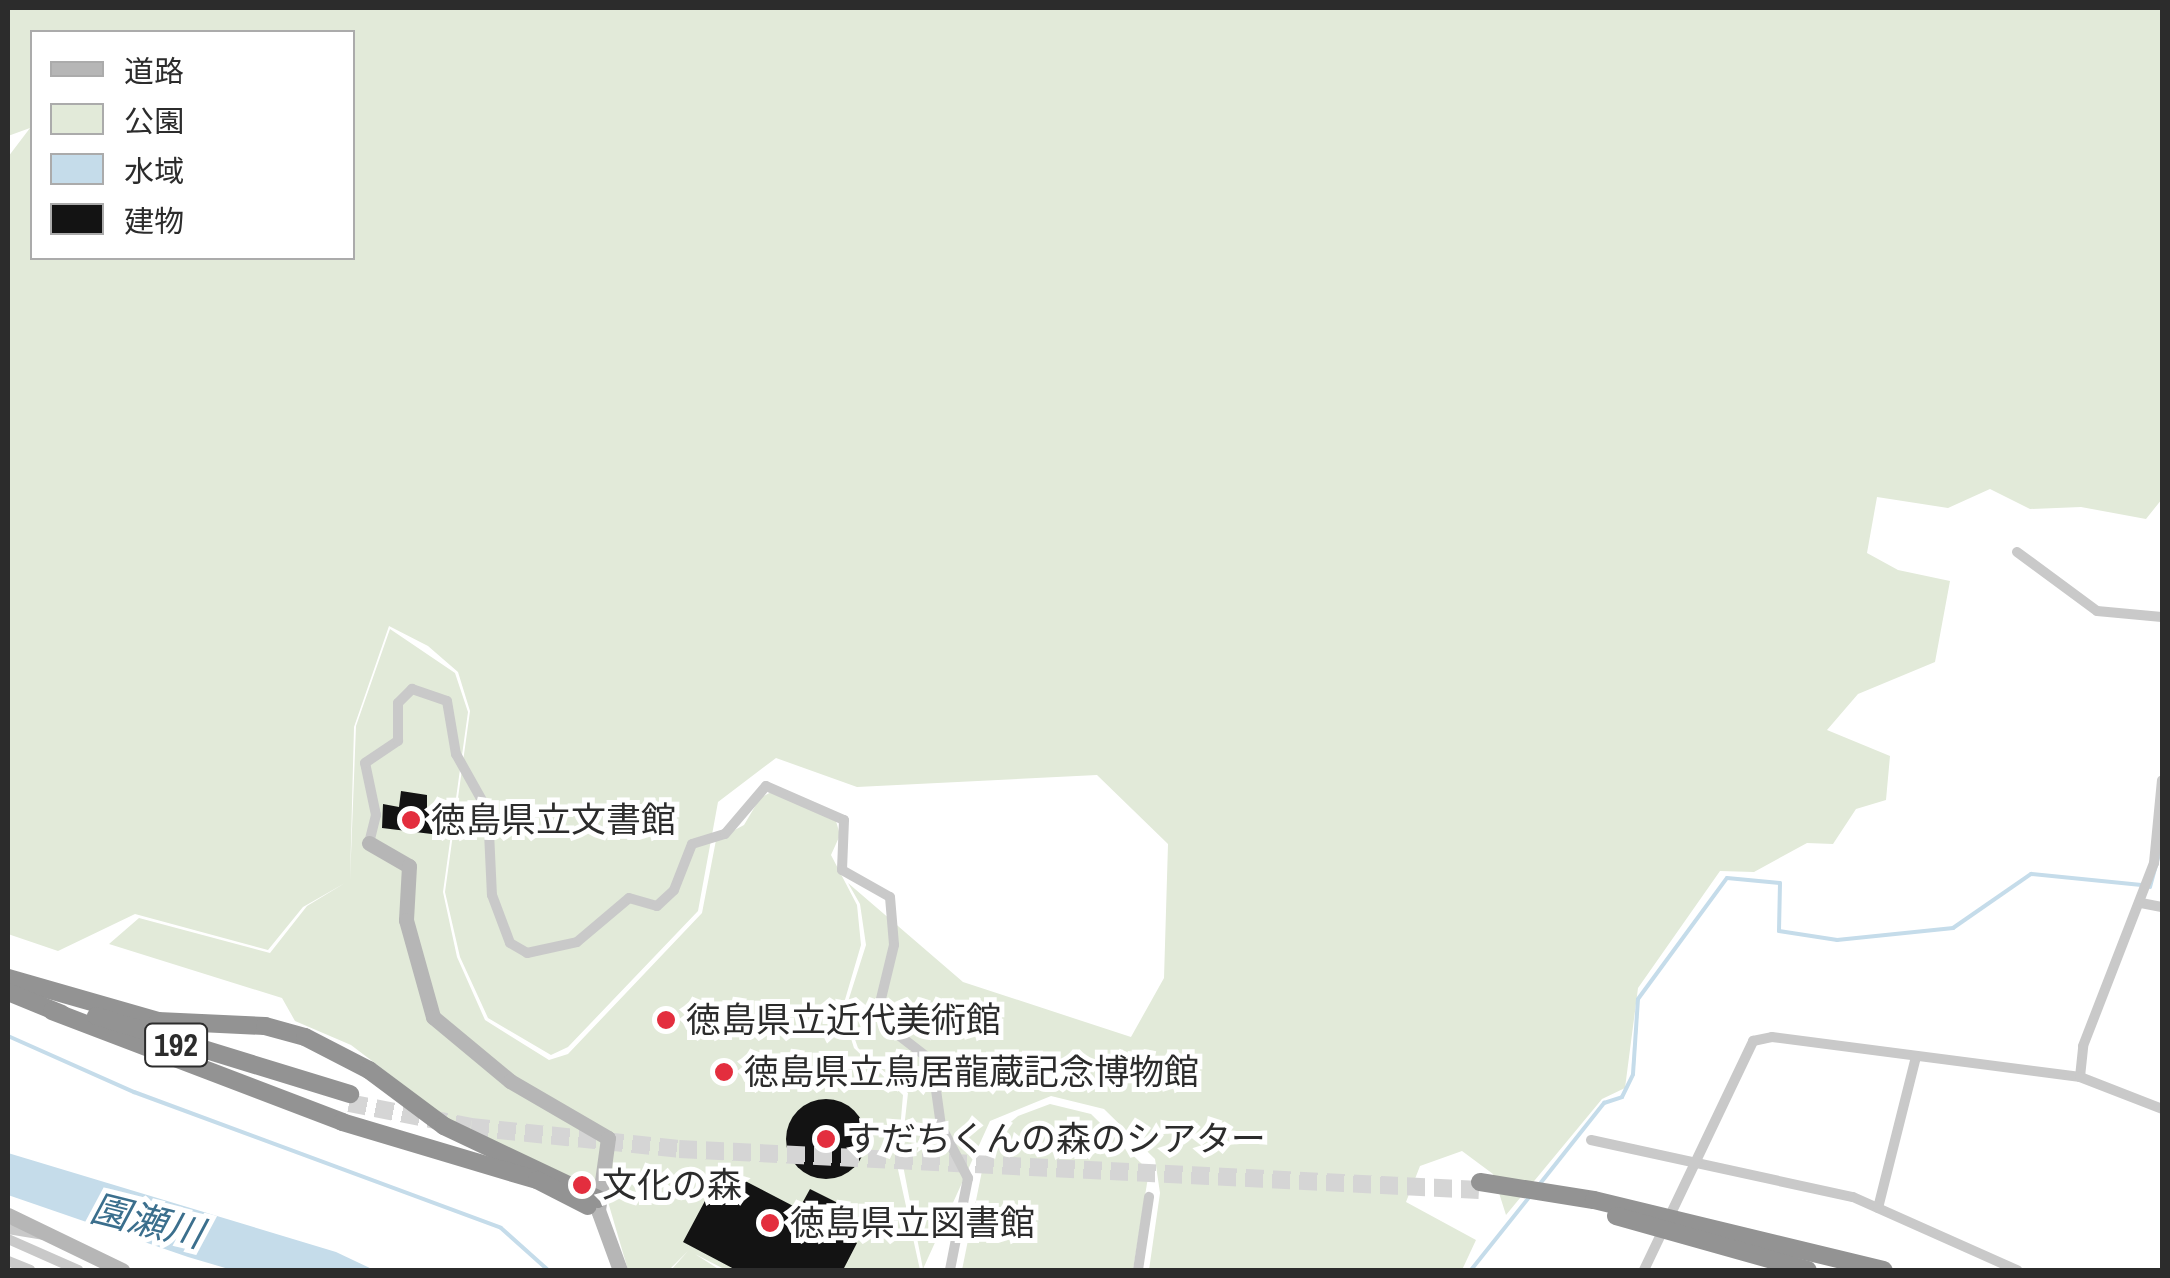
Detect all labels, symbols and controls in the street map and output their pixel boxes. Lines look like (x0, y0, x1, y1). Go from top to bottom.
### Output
legend (30, 30, 355, 260)
text: 道路 (124, 51, 184, 91)
text: 公園 (124, 101, 184, 141)
text: 水域 (124, 151, 184, 191)
text: 建物 (124, 201, 184, 241)
place label: 徳島県立文書館 (431, 799, 676, 841)
marker: 徳島県立文書館 (400, 809, 422, 831)
place label: 徳島県立近代美術館 (686, 999, 1001, 1041)
marker: 徳島県立近代美術館 (655, 1009, 677, 1031)
road number: 192 (144, 1018, 208, 1072)
place label: 徳島県立鳥居龍蔵記念博物館 (744, 1051, 1199, 1093)
marker: 徳島県立鳥居龍蔵記念博物館 (713, 1061, 735, 1083)
place label: すだちくんの森のシアター (846, 1118, 1266, 1160)
marker: すだちくんの森のシアター (815, 1128, 837, 1150)
place label: 文化の森 (602, 1164, 742, 1206)
marker: 文化の森 (571, 1174, 593, 1196)
water label: 園瀬川 (86, 1185, 208, 1257)
place label: 徳島県立図書館 (790, 1202, 1035, 1244)
marker: 徳島県立図書館 (759, 1212, 781, 1234)

